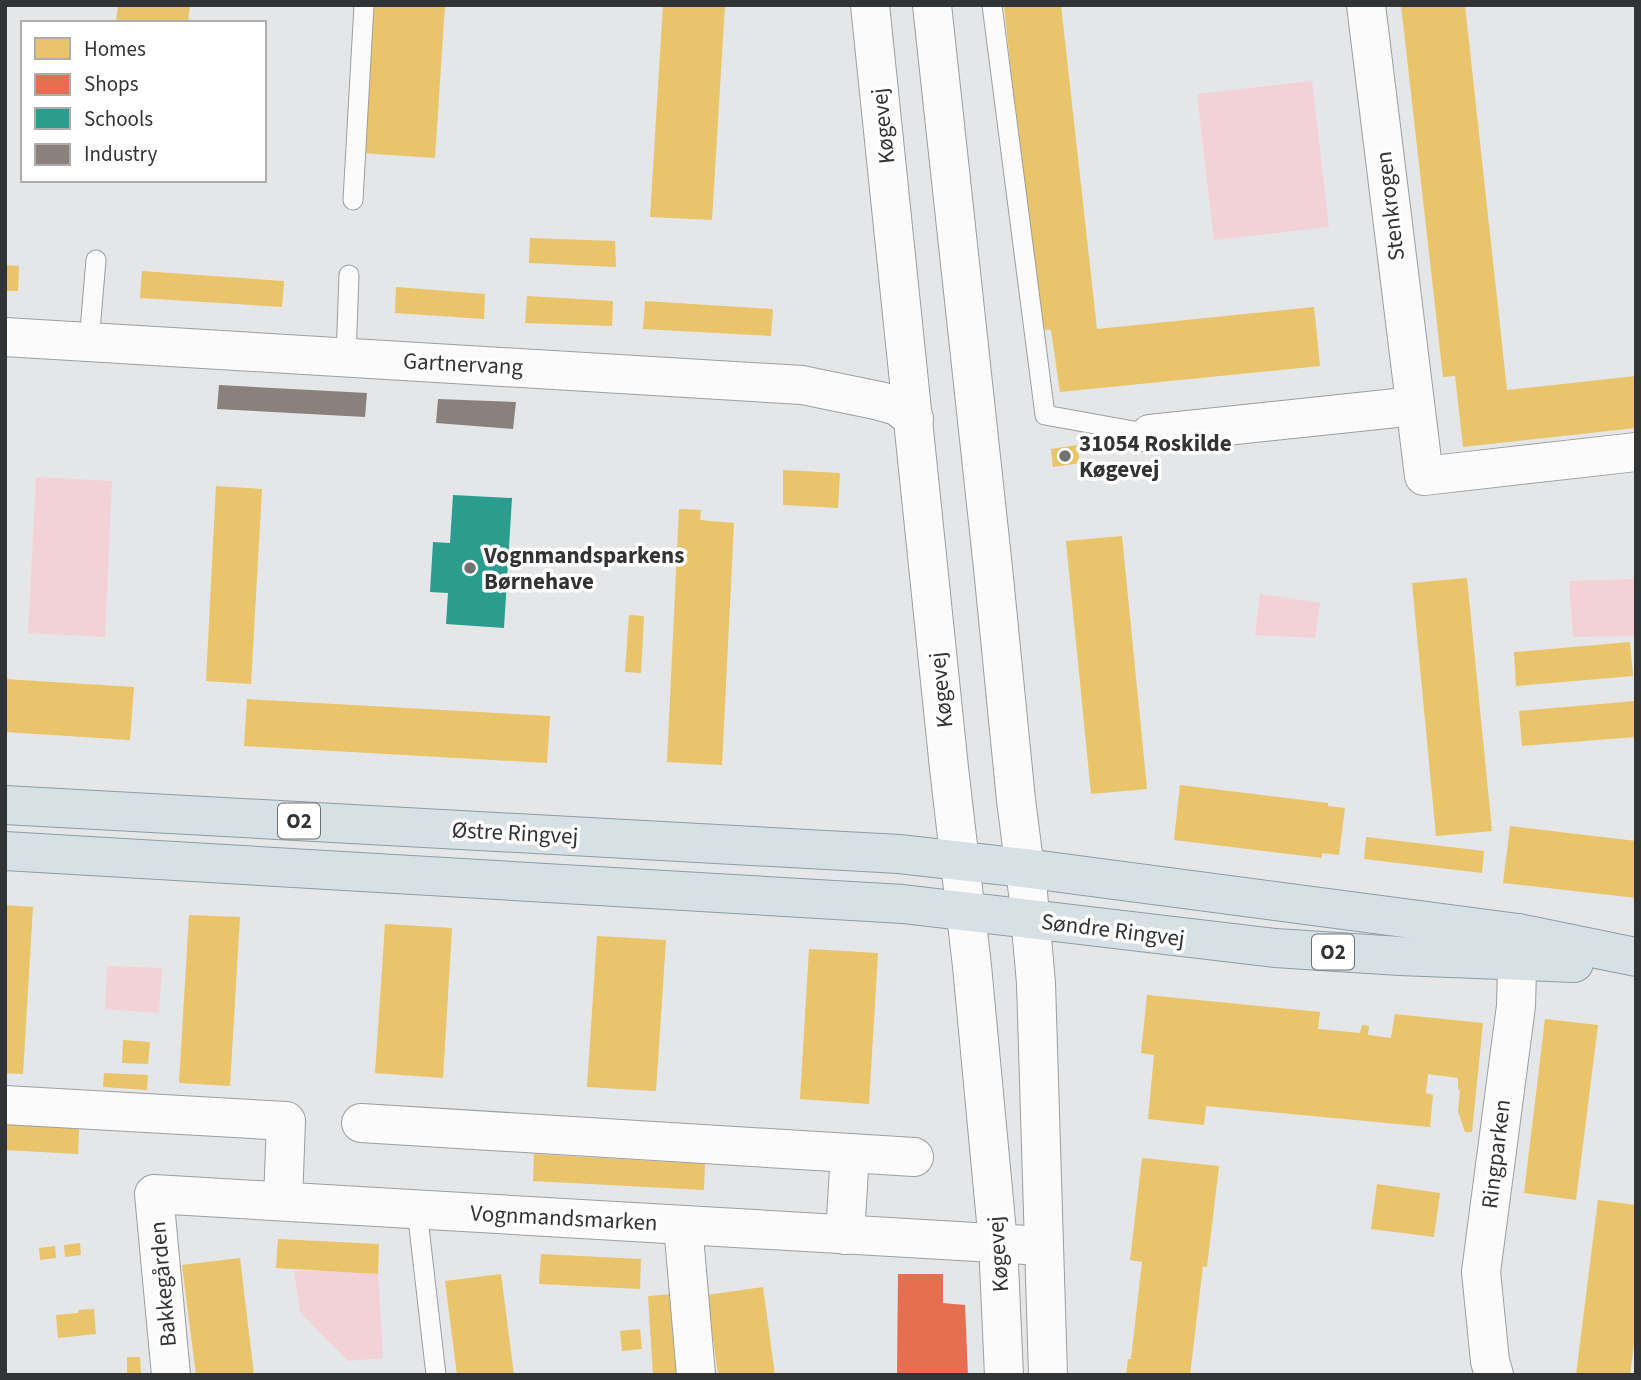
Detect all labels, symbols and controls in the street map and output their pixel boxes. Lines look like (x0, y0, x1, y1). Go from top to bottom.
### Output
legend (21, 21, 266, 182)
text: Homes (84, 34, 146, 64)
text: Shops (84, 69, 139, 99)
street label: Køgevej (863, 86, 903, 166)
text: Schools (84, 104, 153, 134)
text: Industry (84, 139, 157, 169)
street label: Stenkrogen (1367, 149, 1413, 263)
street label: Gartnervang (402, 344, 524, 384)
place label: 31054 Roskilde Køgevej (1079, 427, 1232, 486)
marker: 31054 Roskilde Køgevej (1057, 448, 1073, 464)
place label: Vognmandsparkens Børnehave (483, 539, 684, 598)
marker: Vognmandsparkens Børnehave (462, 560, 478, 576)
street label: Køgevej (921, 650, 961, 730)
road number: O2 (278, 804, 320, 838)
street label: Østre Ringvej (451, 813, 579, 853)
street label: Søndre Ringvej (1039, 905, 1187, 955)
road number: O2 (1312, 934, 1354, 970)
street label: Ringparken (1473, 1097, 1519, 1211)
street label: Vognmandsmarken (470, 1197, 658, 1239)
street label: Køgevej (979, 1215, 1017, 1293)
street label: Bakkegården (141, 1220, 185, 1348)

